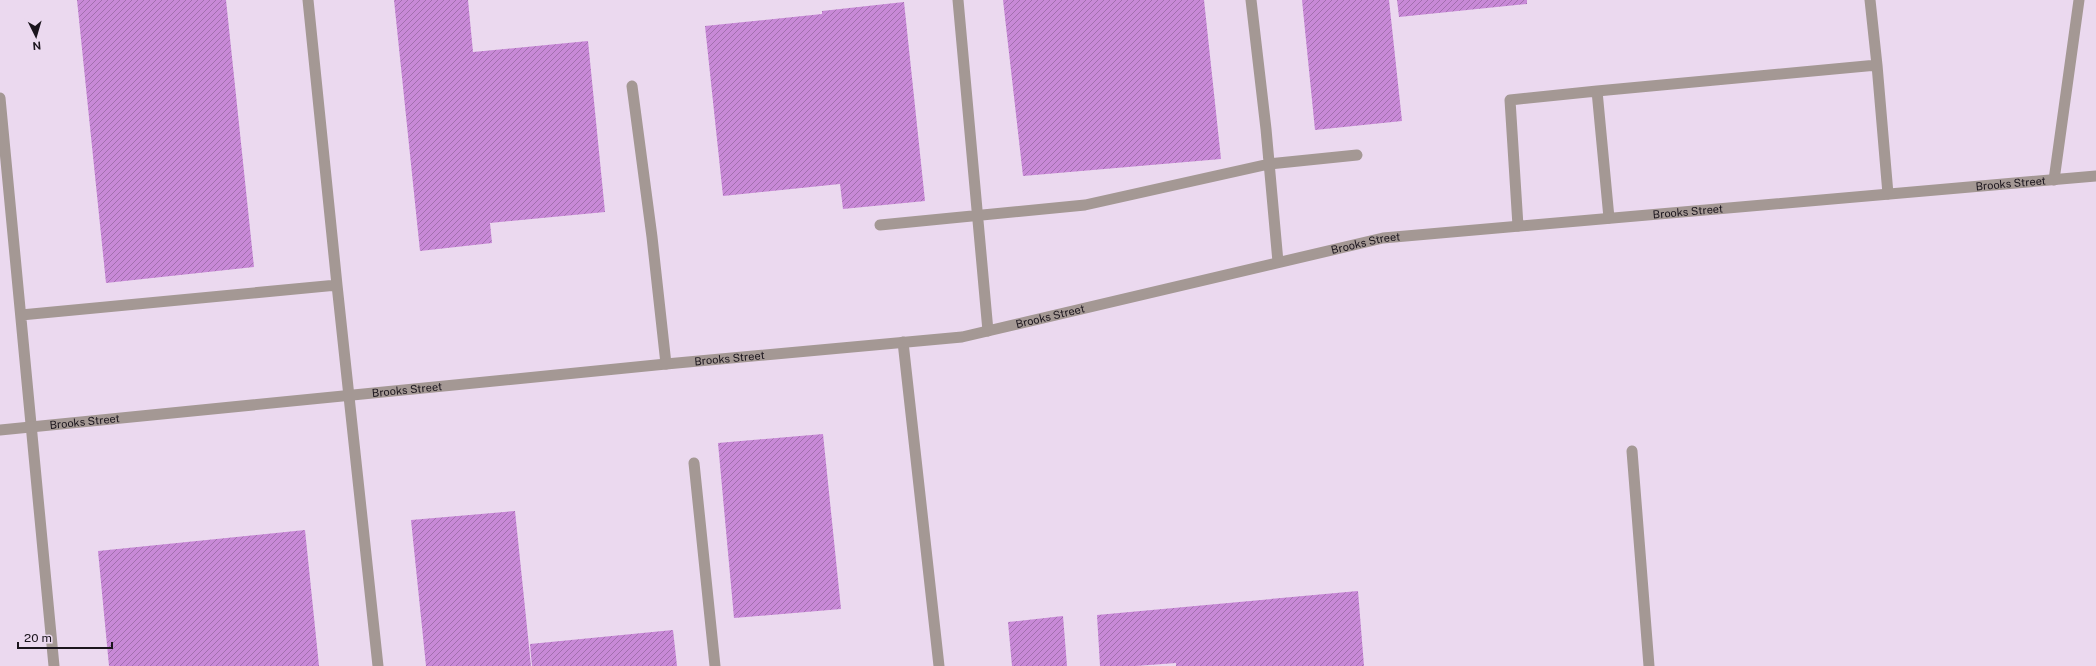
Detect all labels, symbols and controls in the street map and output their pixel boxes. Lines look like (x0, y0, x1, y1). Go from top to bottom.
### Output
north arrow (16, 16, 56, 56)
text: N (32, 40, 42, 52)
street label: Brooks Street (1975, 174, 2046, 192)
street label: Brooks Street (1652, 202, 1724, 221)
street label: Brooks Street (1330, 231, 1401, 256)
street label: Brooks Street (1014, 302, 1086, 330)
street label: Brooks Street (694, 349, 765, 367)
street label: Brooks Street (371, 380, 443, 399)
street label: Brooks Street (49, 412, 120, 431)
scale bar (18, 624, 112, 650)
text: 20 m (24, 631, 52, 645)

